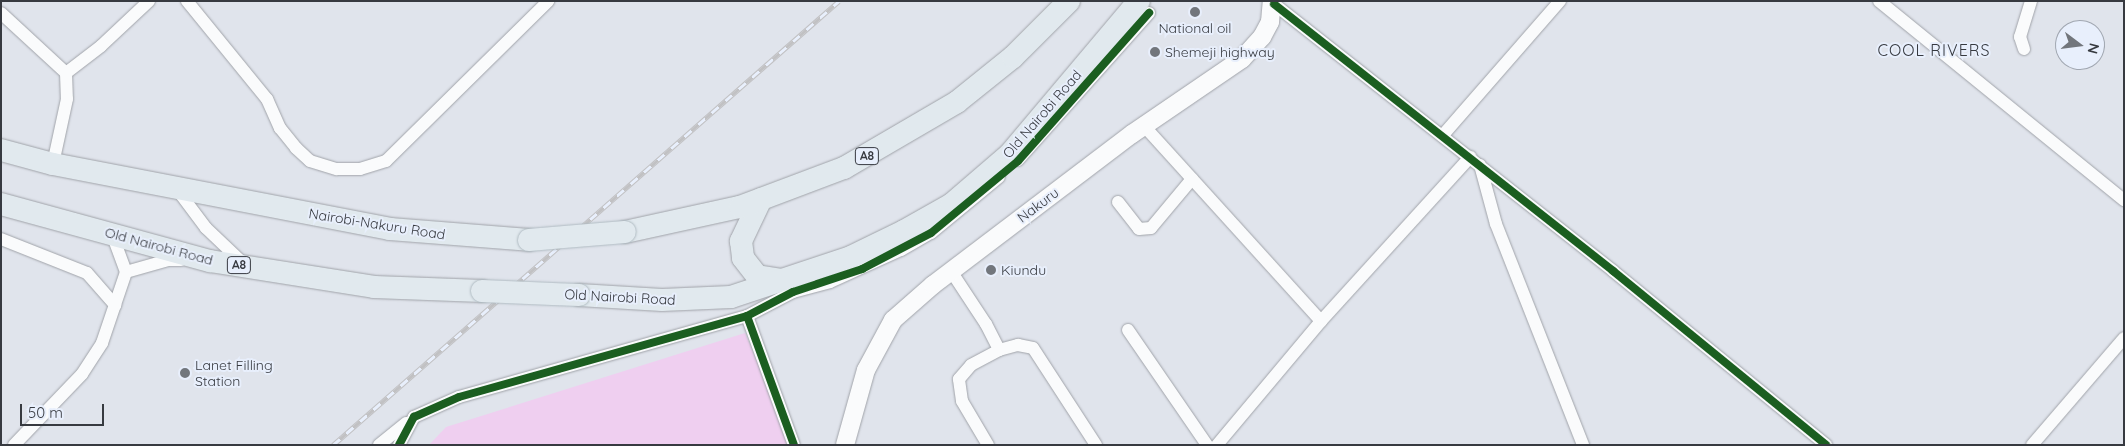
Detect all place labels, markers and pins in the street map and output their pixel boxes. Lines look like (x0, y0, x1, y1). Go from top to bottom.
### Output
marker: National oil (1189, 6, 1201, 18)
place label: National oil (1158, 20, 1232, 36)
place label: Shemeji highway (1165, 44, 1275, 60)
marker: Shemeji highway (1149, 46, 1161, 58)
place label: Kiundu (1001, 262, 1046, 278)
marker: Kiundu (985, 264, 997, 276)
place label: Lanet Filling Station (195, 357, 273, 390)
marker: Lanet Filling Station (179, 367, 191, 379)

